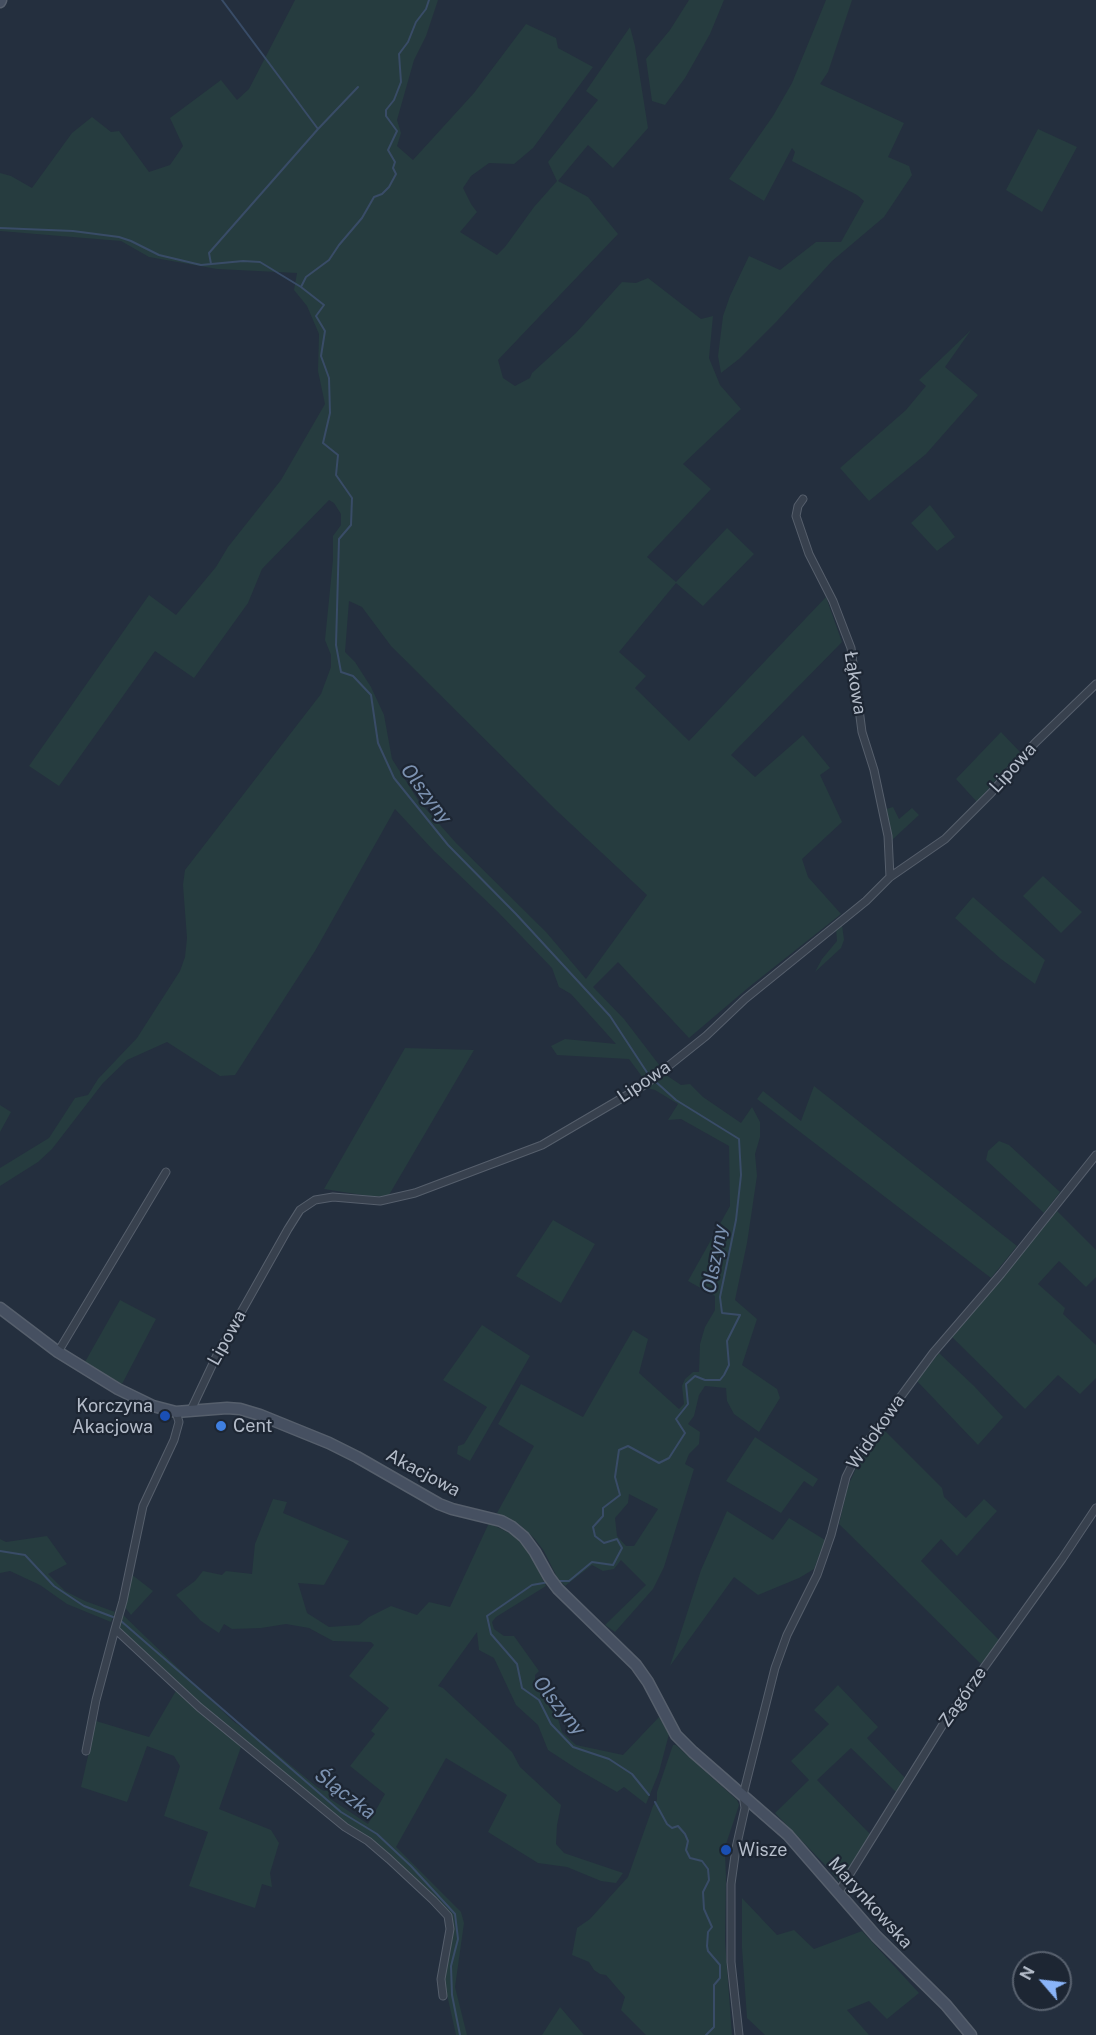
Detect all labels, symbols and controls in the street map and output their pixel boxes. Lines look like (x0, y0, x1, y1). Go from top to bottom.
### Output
street label: Łąkowa (839, 650, 871, 716)
street label: Lipowa (985, 739, 1041, 797)
water label: Olszyny (395, 759, 457, 829)
street label: Lipowa (613, 1056, 675, 1108)
water label: Olszyny (697, 1223, 733, 1295)
street label: Lipowa (203, 1307, 251, 1369)
street label: Widokowa (842, 1391, 910, 1473)
place label: Korczyna Akacjowa (72, 1395, 153, 1438)
marker: Korczyna Akacjowa (158, 1409, 172, 1423)
place label: Cent (233, 1415, 273, 1437)
marker: Cent (214, 1419, 228, 1433)
street label: Akacjowa (382, 1444, 464, 1502)
street label: Zagórze (934, 1663, 992, 1731)
water label: Olszyny (528, 1671, 590, 1741)
water label: Ślączka (310, 1763, 380, 1825)
place label: Wisze (738, 1839, 787, 1861)
marker: Wisze (719, 1843, 733, 1857)
street label: Marynkowska (823, 1853, 917, 1953)
north arrow (1012, 1951, 1072, 2011)
text: N (1016, 1963, 1039, 1983)

